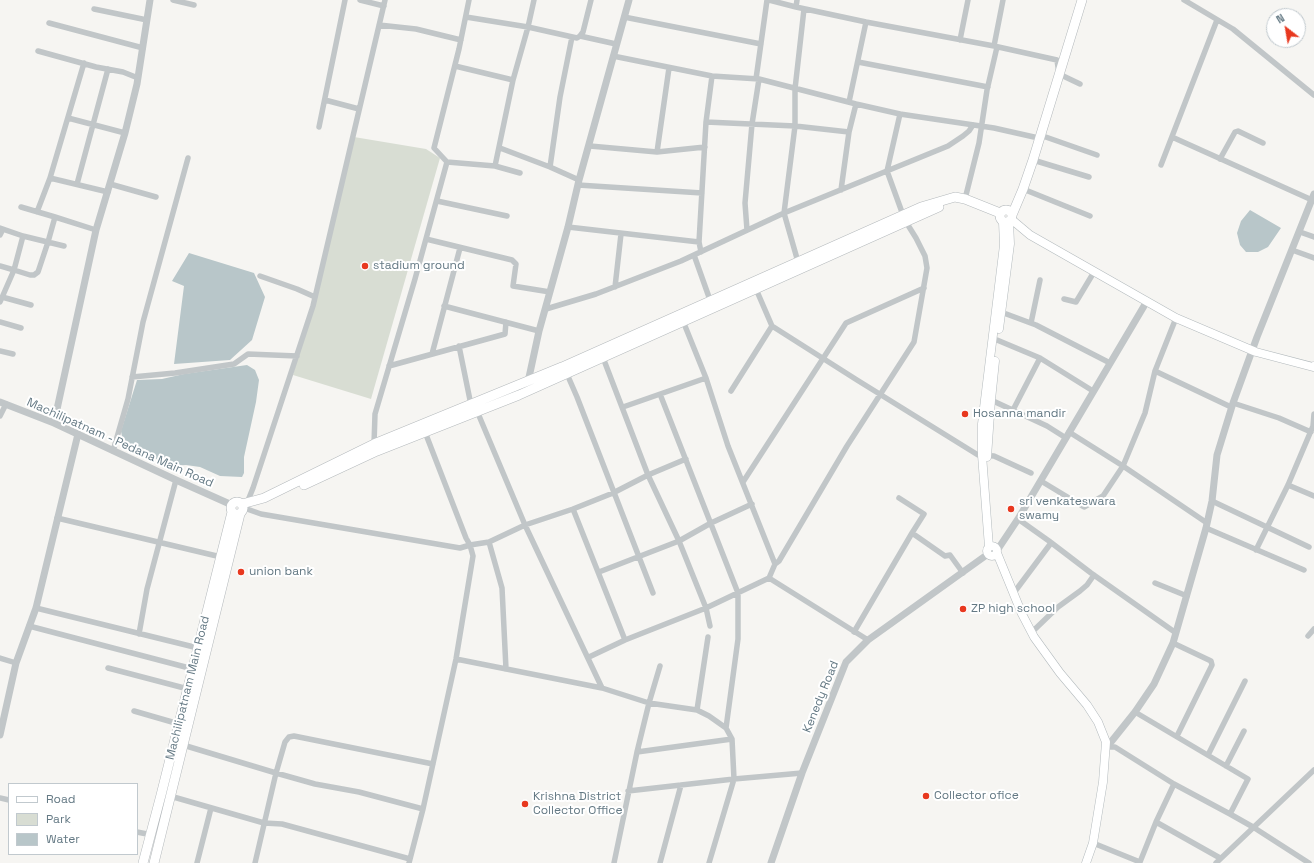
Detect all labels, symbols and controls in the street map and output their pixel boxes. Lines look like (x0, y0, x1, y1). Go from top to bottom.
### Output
north arrow (1266, 8, 1306, 48)
text: N (1274, 11, 1287, 26)
place label: stadium ground (373, 259, 465, 273)
marker: stadium ground (360, 261, 370, 271)
street label: Machilipatnam - Pedana Main Road (25, 395, 215, 491)
place label: Hosanna mandir (973, 407, 1066, 421)
marker: Hosanna mandir (960, 409, 970, 419)
place label: sri venkateswara swamy (1019, 495, 1116, 523)
marker: sri venkateswara swamy (1006, 504, 1016, 514)
place label: union bank (249, 565, 313, 579)
marker: union bank (236, 567, 246, 577)
place label: ZP high school (971, 602, 1055, 616)
marker: ZP high school (958, 604, 968, 614)
street label: Machilipatnam Main Road (163, 614, 213, 762)
street label: Kenedy Road (800, 659, 842, 735)
legend (8, 783, 138, 855)
place label: Collector ofice (934, 789, 1019, 803)
place label: Krishna District Collector Office (533, 790, 622, 818)
text: Road (46, 791, 75, 807)
marker: Collector ofice (921, 791, 931, 801)
marker: Krishna District Collector Office (520, 799, 530, 809)
text: Park (46, 811, 71, 827)
text: Water (46, 831, 80, 847)

